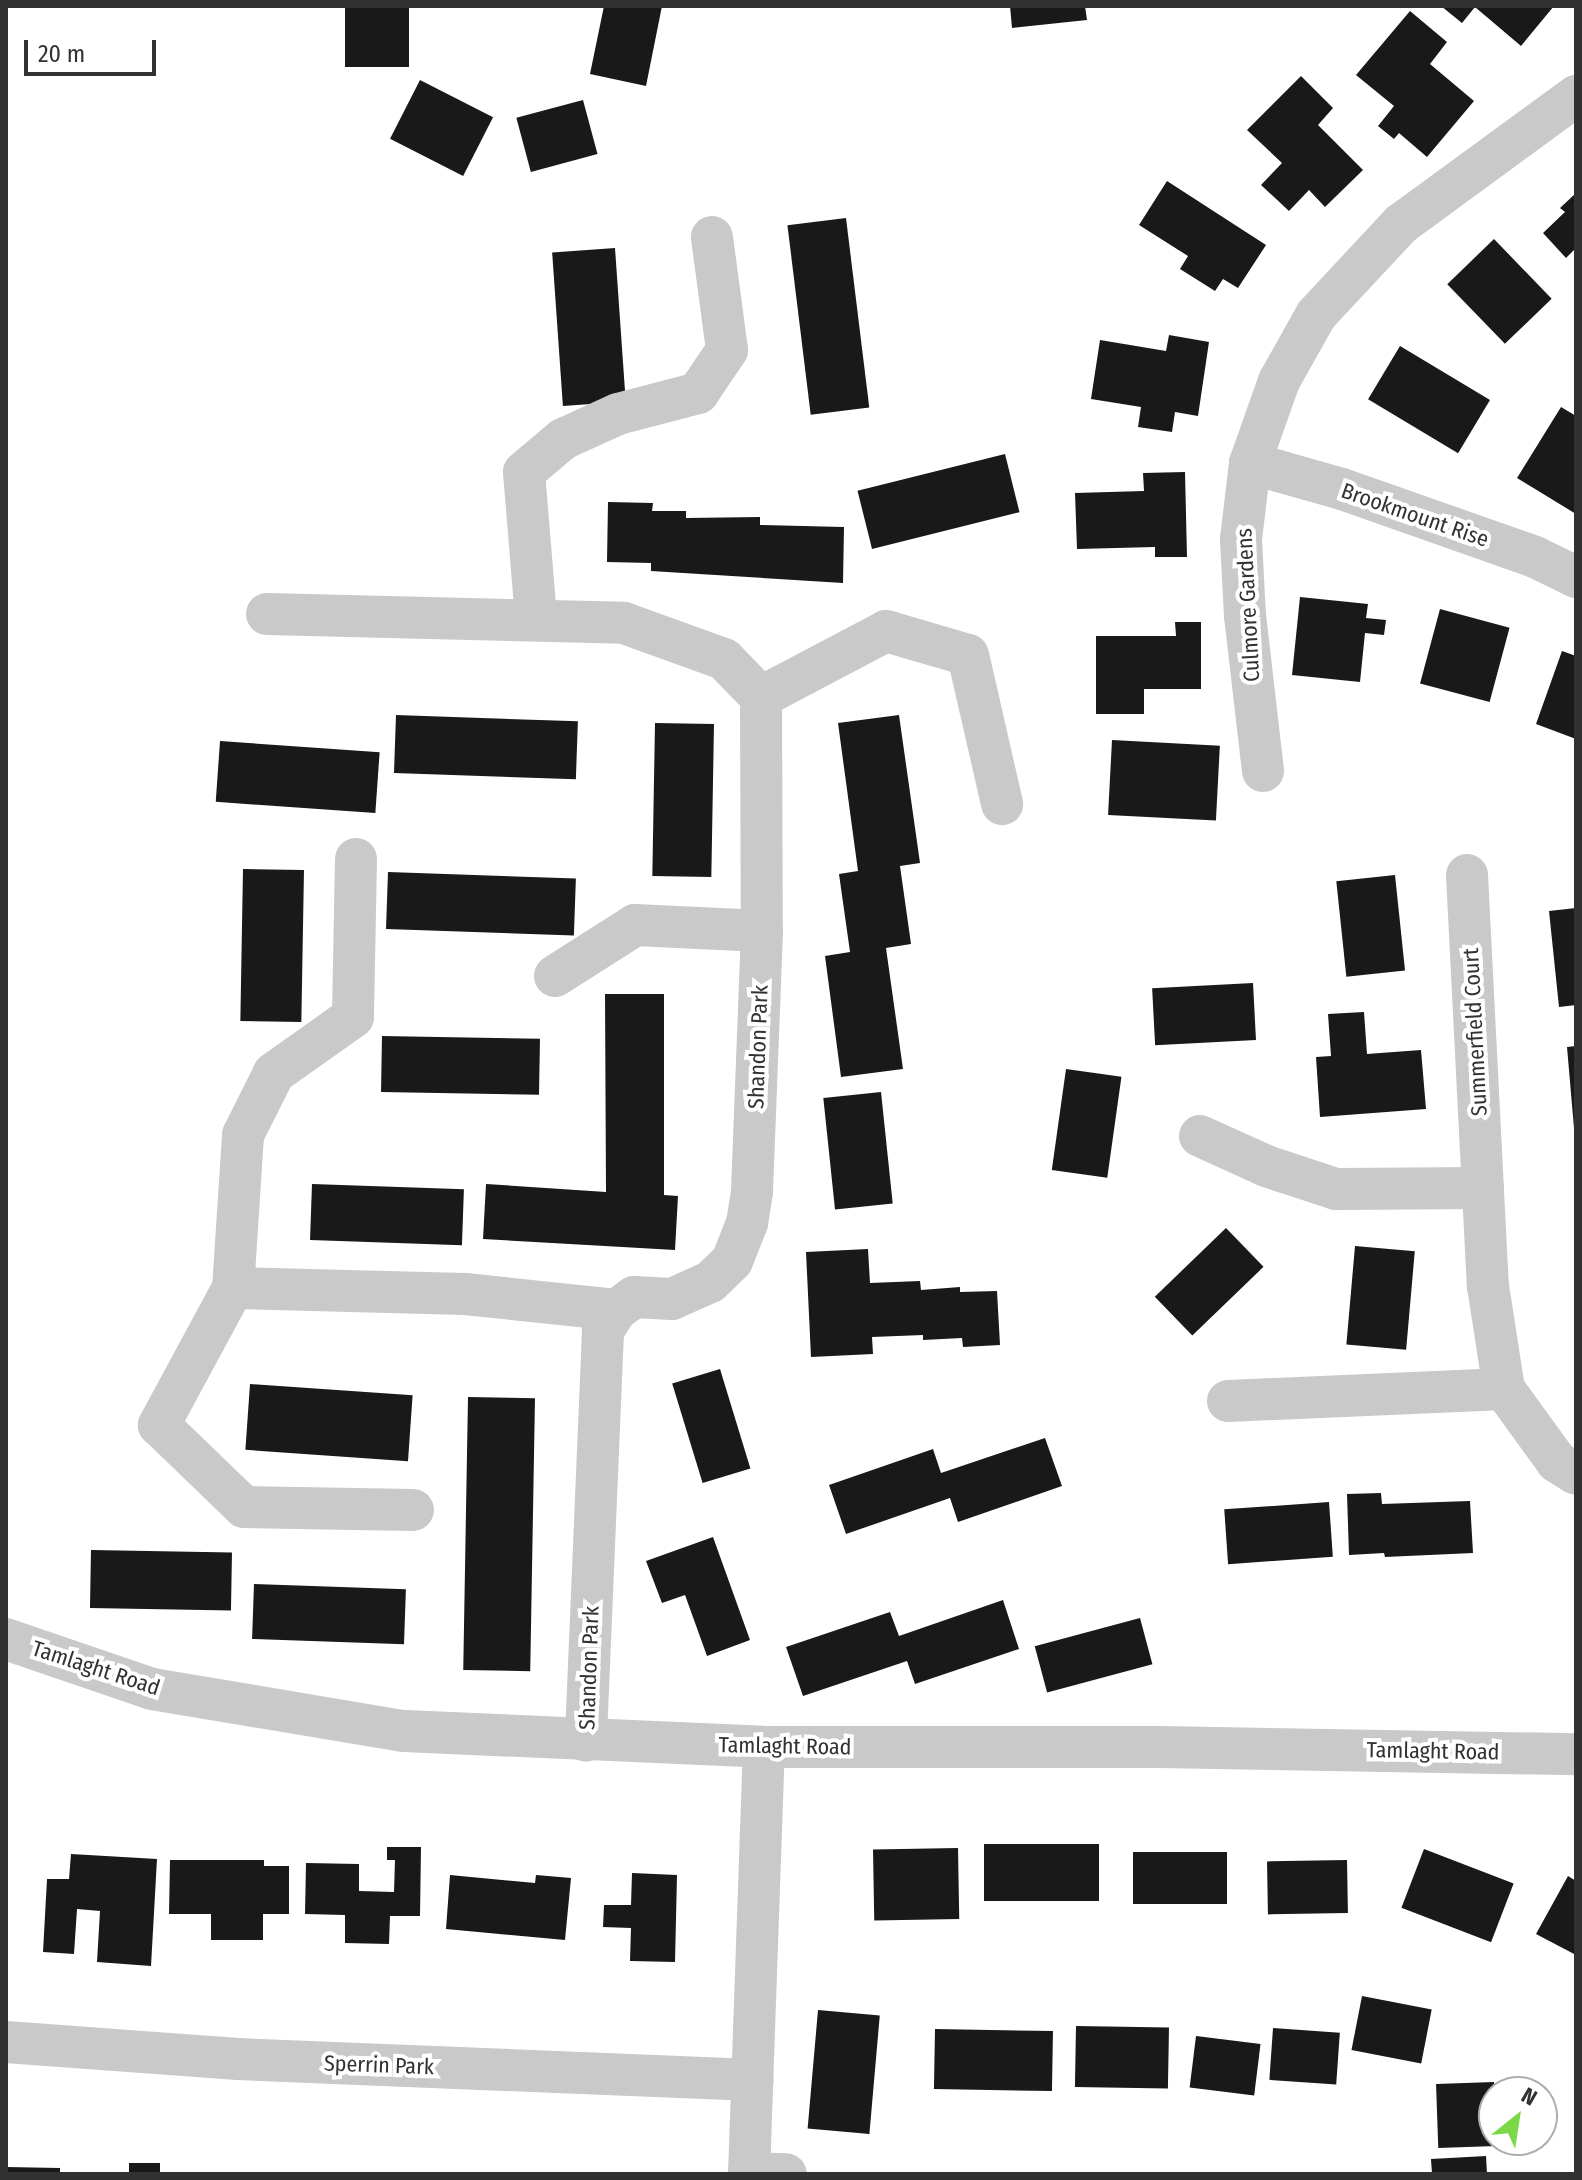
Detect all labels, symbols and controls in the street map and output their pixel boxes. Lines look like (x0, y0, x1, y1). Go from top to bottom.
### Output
scale bar (28, 24, 160, 74)
text: 20 m (38, 40, 85, 68)
street label: Brookmount Rise (1338, 477, 1492, 553)
street label: Culmore Gardens (1231, 528, 1265, 682)
street label: Summerfield Court (1457, 947, 1493, 1117)
street label: Shandon Park (743, 985, 773, 1109)
street label: Shandon Park (574, 1606, 604, 1730)
street label: Tamlaght Road (29, 1635, 163, 1701)
street label: Tamlaght Road (718, 1732, 852, 1760)
street label: Tamlaght Road (1366, 1737, 1500, 1765)
street label: Sperrin Park (323, 2050, 435, 2080)
north arrow (1478, 2076, 1558, 2156)
text: N (1517, 2082, 1542, 2112)

